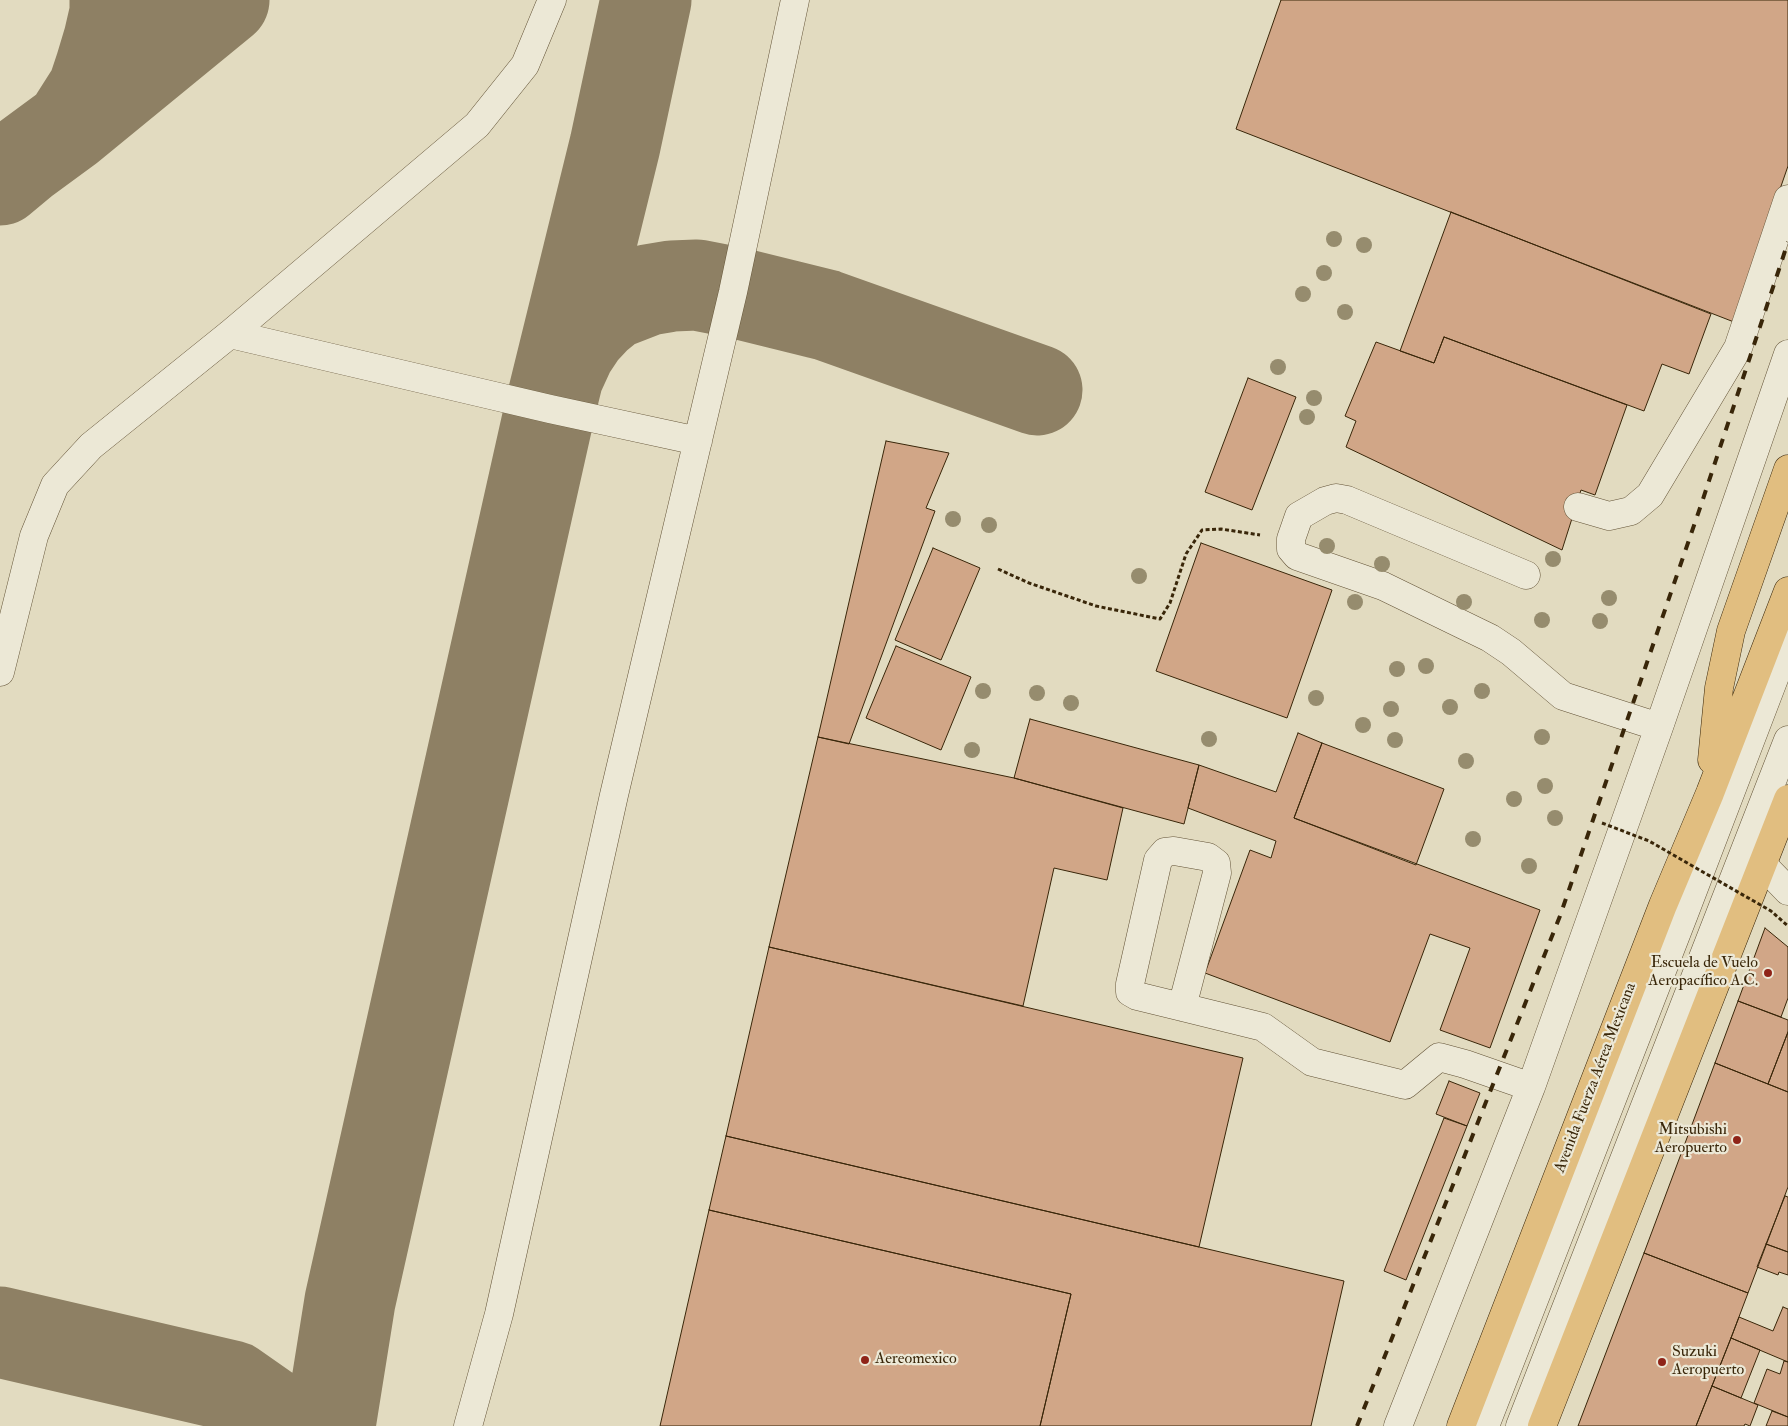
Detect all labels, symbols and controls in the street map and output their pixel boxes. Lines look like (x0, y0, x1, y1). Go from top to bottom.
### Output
place label: Escuela de Vuelo Aeropacífico A.C. (1648, 954, 1758, 992)
marker: Escuela de Vuelo Aeropacífico A.C. (1762, 967, 1774, 979)
street label: Avenida Fuerza Aérea Mexicana (1551, 980, 1641, 1176)
place label: Mitsubishi Aeropuerto (1655, 1121, 1727, 1159)
marker: Mitsubishi Aeropuerto (1731, 1134, 1743, 1146)
place label: Suzuki Aeropuerto (1672, 1343, 1744, 1381)
place label: Aereomexico (875, 1350, 957, 1370)
marker: Aereomexico (859, 1354, 871, 1366)
marker: Suzuki Aeropuerto (1656, 1356, 1668, 1368)

